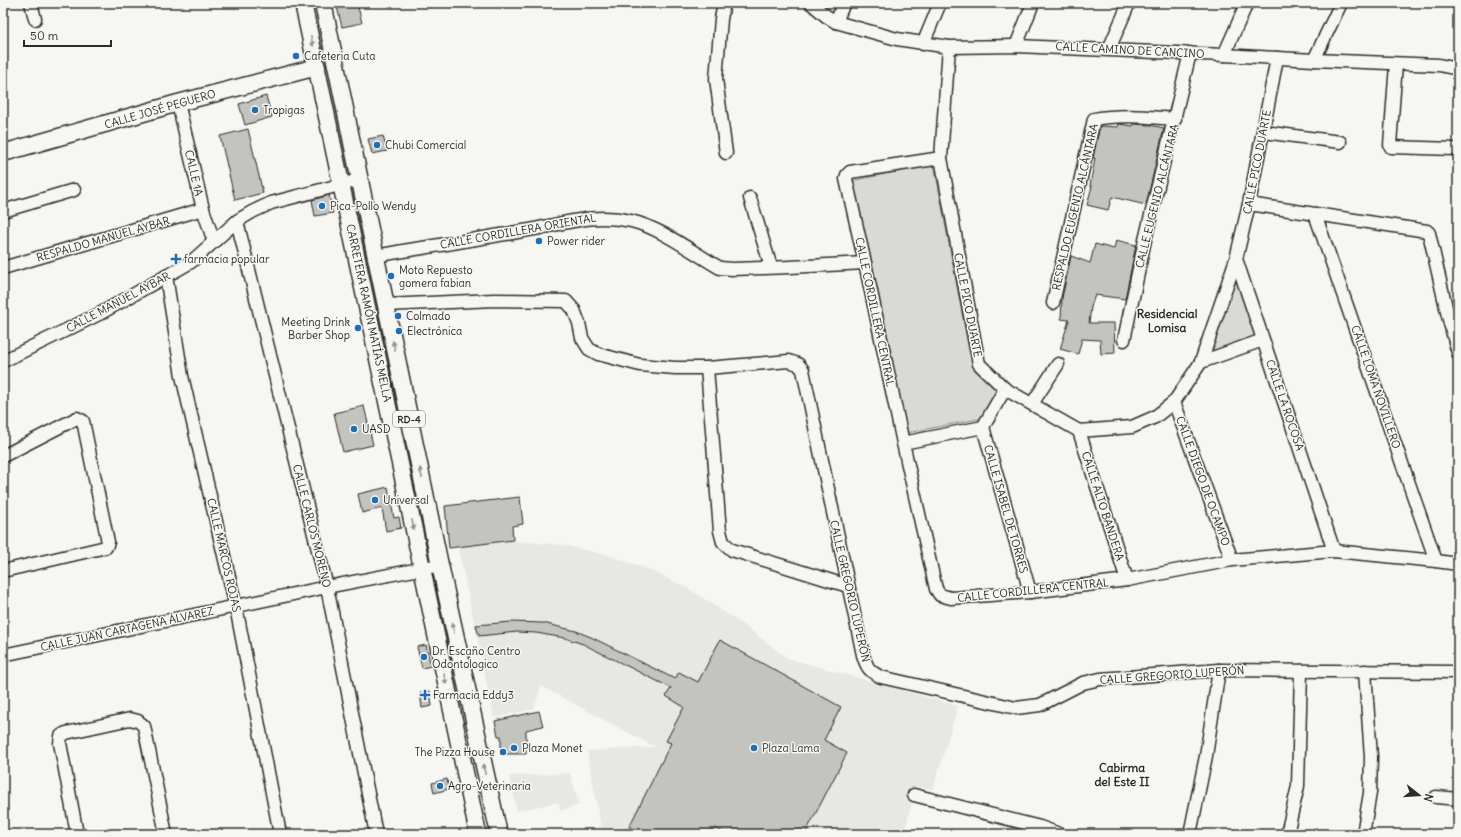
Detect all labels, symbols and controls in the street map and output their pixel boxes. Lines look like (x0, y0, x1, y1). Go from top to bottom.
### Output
scale bar (24, 22, 111, 48)
text: 50 m (30, 28, 59, 43)
one-way arrow (309, 35, 315, 47)
street label: CALLE CAMINO DE CANCINO (1055, 39, 1205, 61)
place label: Cafeteria Cuta (304, 49, 376, 63)
marker: Cafeteria Cuta (291, 51, 301, 61)
street label: CALLE JOSÉ PEGUERO (102, 85, 217, 132)
place label: Tropigas (263, 103, 305, 117)
marker: Tropigas (250, 105, 260, 115)
street label: CALLE PICO DUARTE (1240, 109, 1274, 215)
street label: RESPALDO EUGENIO ALCÁNTARA (1048, 122, 1101, 292)
street label: CALLE EUGENIO ALCÁNTARA (1131, 122, 1182, 270)
place label: Chubi Comercial (385, 138, 466, 152)
marker: Chubi Comercial (372, 140, 382, 150)
street label: CALLE 1A (182, 149, 206, 197)
place label: Pica-Pollo Wendy (330, 199, 416, 213)
marker: Pica-Pollo Wendy (317, 201, 327, 211)
street label: CALLE CORDILLERA ORIENTAL (439, 210, 597, 252)
street label: RESPALDO MANUEL AYBAR (35, 213, 171, 265)
street label: CARRETERA RAMÓN MATÍAS MELLA (343, 223, 396, 403)
place label: Power rider (547, 234, 606, 248)
marker: Power rider (534, 236, 544, 246)
street label: CALLE CORDILLERA CENTRAL (852, 236, 898, 388)
place label: farmacia popular (184, 252, 270, 266)
street label: CALLE PICO DUARTE (951, 252, 985, 358)
marker: farmacia popular (171, 254, 181, 264)
place label: Moto Repuesto gomera fabian (399, 263, 473, 290)
street label: CALLE MANUEL AYBAR (64, 269, 172, 335)
marker: Moto Repuesto gomera fabian (386, 271, 396, 281)
district label: Residencial Lomisa (1137, 306, 1198, 335)
place label: Colmado (406, 309, 450, 323)
marker: Colmado (393, 311, 403, 321)
place label: Meeting Drink Barber Shop (281, 315, 350, 342)
marker: Meeting Drink Barber Shop (353, 323, 363, 333)
street label: CALLE LOMA NOVILLERO (1348, 323, 1404, 451)
place label: Electrónica (407, 324, 462, 338)
marker: Electrónica (394, 326, 404, 336)
one-way arrow (391, 340, 397, 352)
street label: CALLE LA ROCOSA (1263, 358, 1307, 452)
road number: RD-4 (393, 411, 425, 427)
street label: CALLE DIEGO DE OCAMPO (1173, 414, 1233, 548)
place label: UASD (362, 422, 391, 436)
marker: UASD (349, 424, 359, 434)
street label: CALLE ISABEL DE TORRES (981, 443, 1031, 575)
street label: CALLE ALTO BANDERA (1079, 450, 1127, 562)
street label: CALLE CARLOS MORENO (290, 463, 334, 589)
one-way arrow (417, 467, 423, 480)
place label: Universal (383, 493, 429, 507)
marker: Universal (370, 495, 380, 505)
street label: CALLE MARCOS ROJAS (204, 497, 244, 613)
one-way arrow (410, 518, 416, 531)
street label: CALLE GREGORIO LUPERÓN (827, 518, 874, 663)
street label: CALLE CORDILLERA CENTRAL (956, 575, 1110, 605)
street label: CALLE JUAN CARTAGENA ÁLVAREZ (39, 603, 215, 654)
one-way arrow (450, 622, 456, 634)
place label: Dr. Escaño Centro Odontologico (432, 644, 520, 671)
marker: Dr. Escaño Centro Odontologico (419, 652, 429, 662)
street label: CALLE GREGORIO LUPERÓN (1099, 662, 1245, 687)
one-way arrow (442, 673, 448, 686)
place label: Farmacia Eddy3 (433, 688, 514, 702)
marker: Farmacia Eddy3 (420, 690, 430, 700)
place label: Plaza Monet (522, 741, 583, 755)
place label: Plaza Lama (762, 741, 820, 755)
marker: Plaza Monet (509, 743, 519, 753)
marker: Plaza Lama (749, 743, 759, 753)
place label: The Pizza House (415, 745, 495, 759)
marker: The Pizza House (498, 747, 508, 757)
district label: Cabirma del Este II (1094, 760, 1150, 789)
one-way arrow (481, 762, 487, 774)
north arrow (1399, 775, 1439, 815)
place label: Agro-Veterinaria (448, 779, 531, 793)
marker: Agro-Veterinaria (435, 781, 445, 791)
text: N (1421, 792, 1436, 804)

